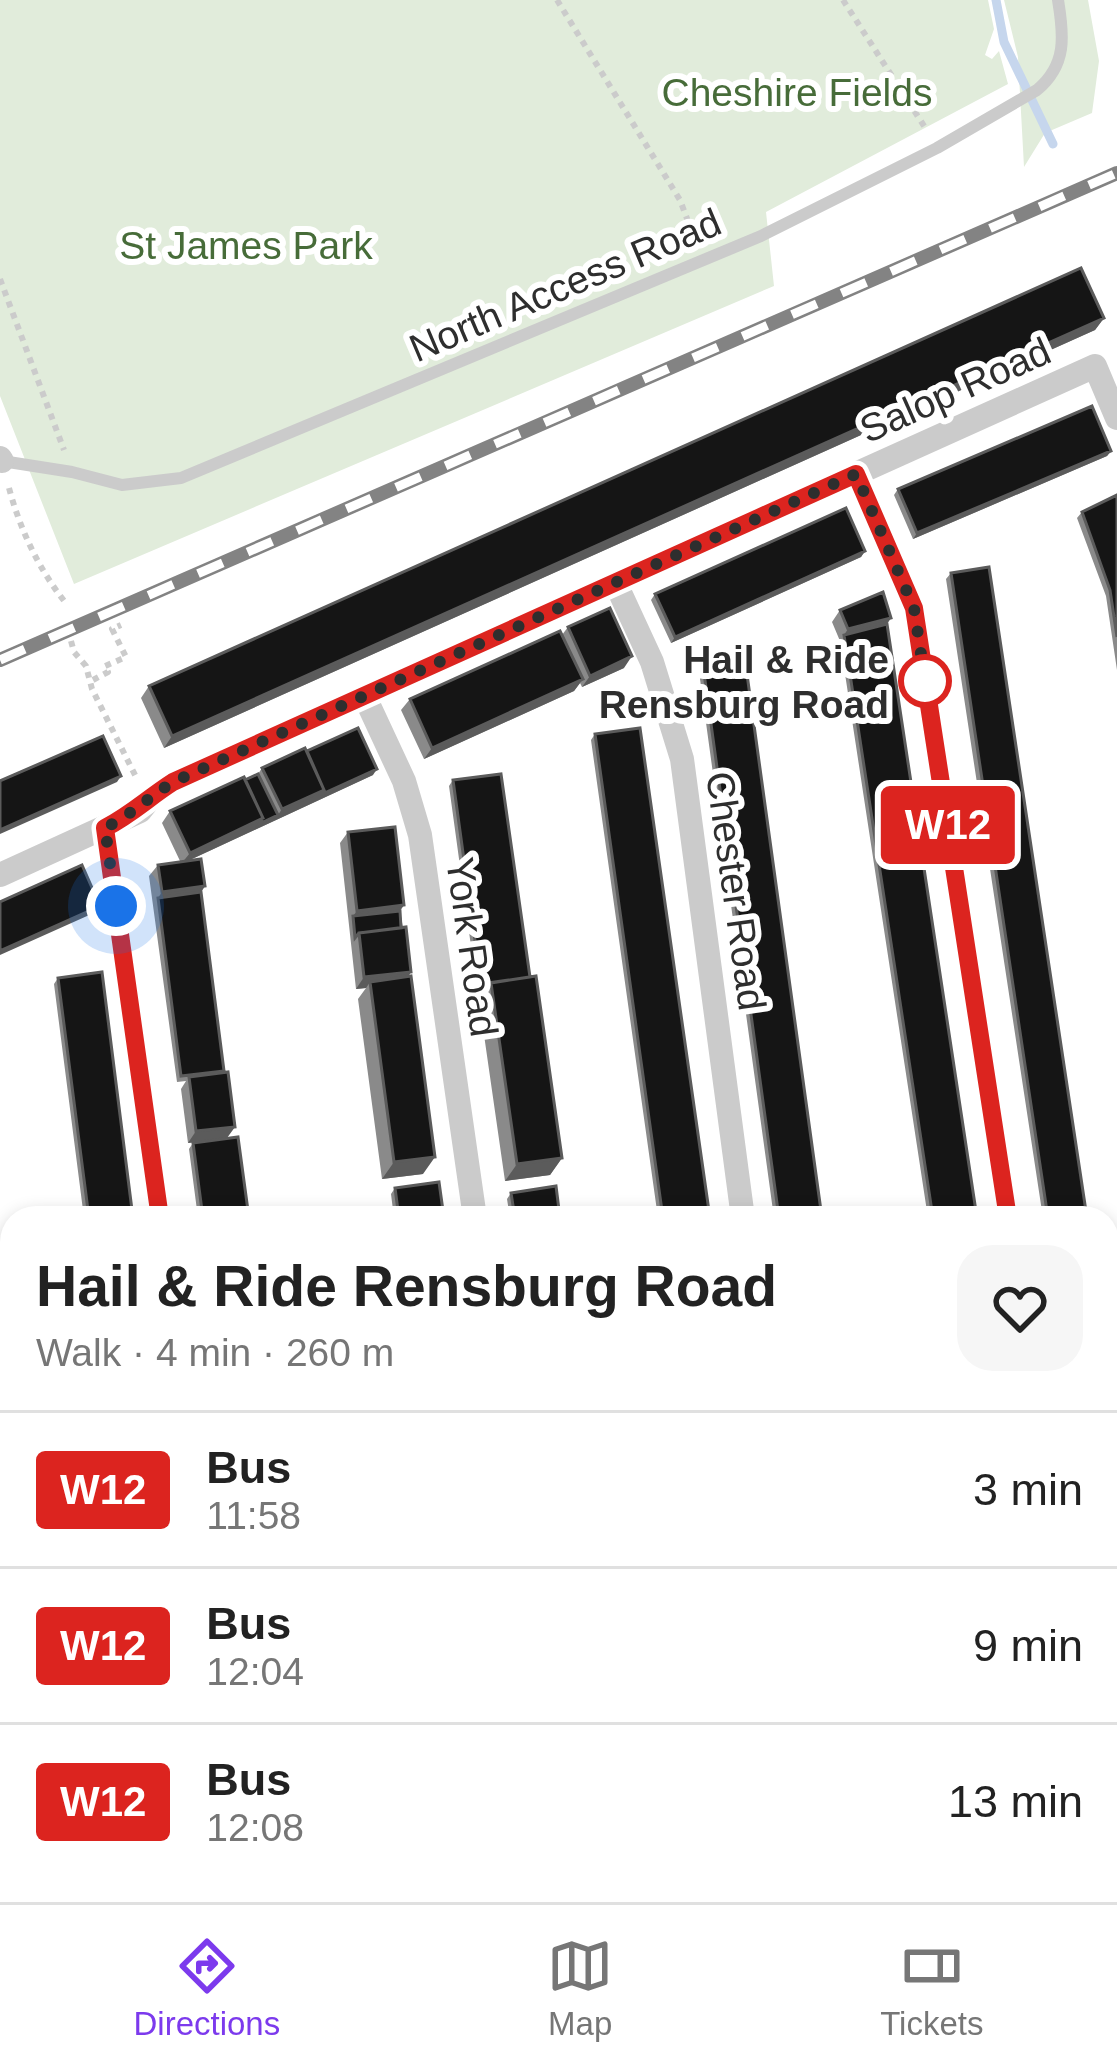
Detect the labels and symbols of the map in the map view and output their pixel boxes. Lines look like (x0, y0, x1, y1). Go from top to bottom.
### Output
park label: Cheshire Fields (662, 71, 932, 114)
street label: North Access Road (403, 200, 727, 370)
park label: St James Park (119, 224, 373, 267)
street label: Salop Road (853, 329, 1057, 451)
place label: Hail & Ride Rensburg Road (599, 638, 889, 726)
marker: Hail & Ride Rensburg Road (900, 656, 950, 706)
street label: Chester Road (698, 769, 774, 1013)
line badge: W12 (879, 786, 1017, 864)
street label: York Road (438, 855, 506, 1039)
your location (86, 876, 146, 936)

